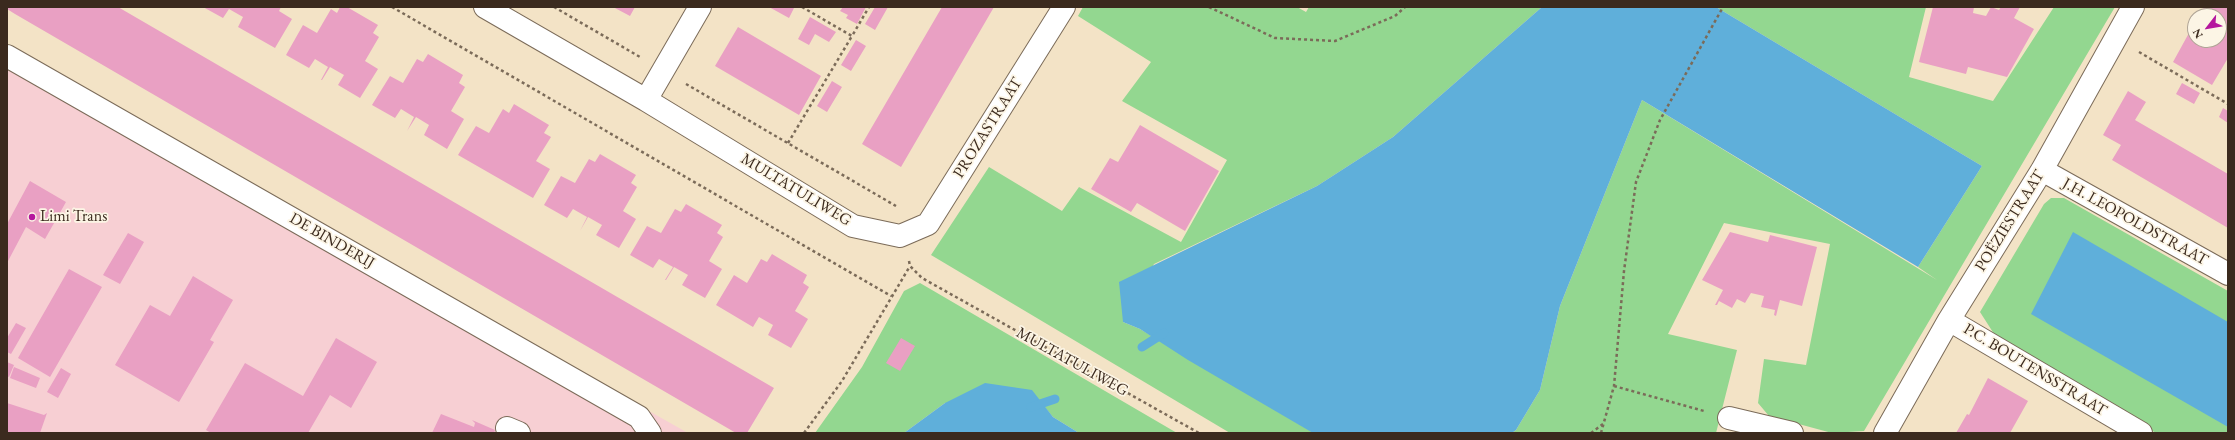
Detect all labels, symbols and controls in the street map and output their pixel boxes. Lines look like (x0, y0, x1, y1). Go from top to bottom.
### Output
north arrow (2187, 8, 2227, 48)
text: N (2189, 26, 2206, 41)
street label: PROZASTRAAT (949, 74, 1027, 182)
street label: MULTATULIWEG (737, 150, 855, 230)
street label: POËZIESTRAAT (1971, 167, 2049, 275)
street label: J.H. LEOPOLDSTRAAT (2059, 174, 2211, 270)
place label: Limi Trans (40, 207, 107, 227)
street label: DE BINDERIJ (286, 209, 378, 273)
marker: Limi Trans (27, 212, 37, 222)
street label: P.C. BOUTENSSTRAAT (1960, 320, 2110, 420)
street label: MULTATULIWEG (1013, 323, 1131, 401)

